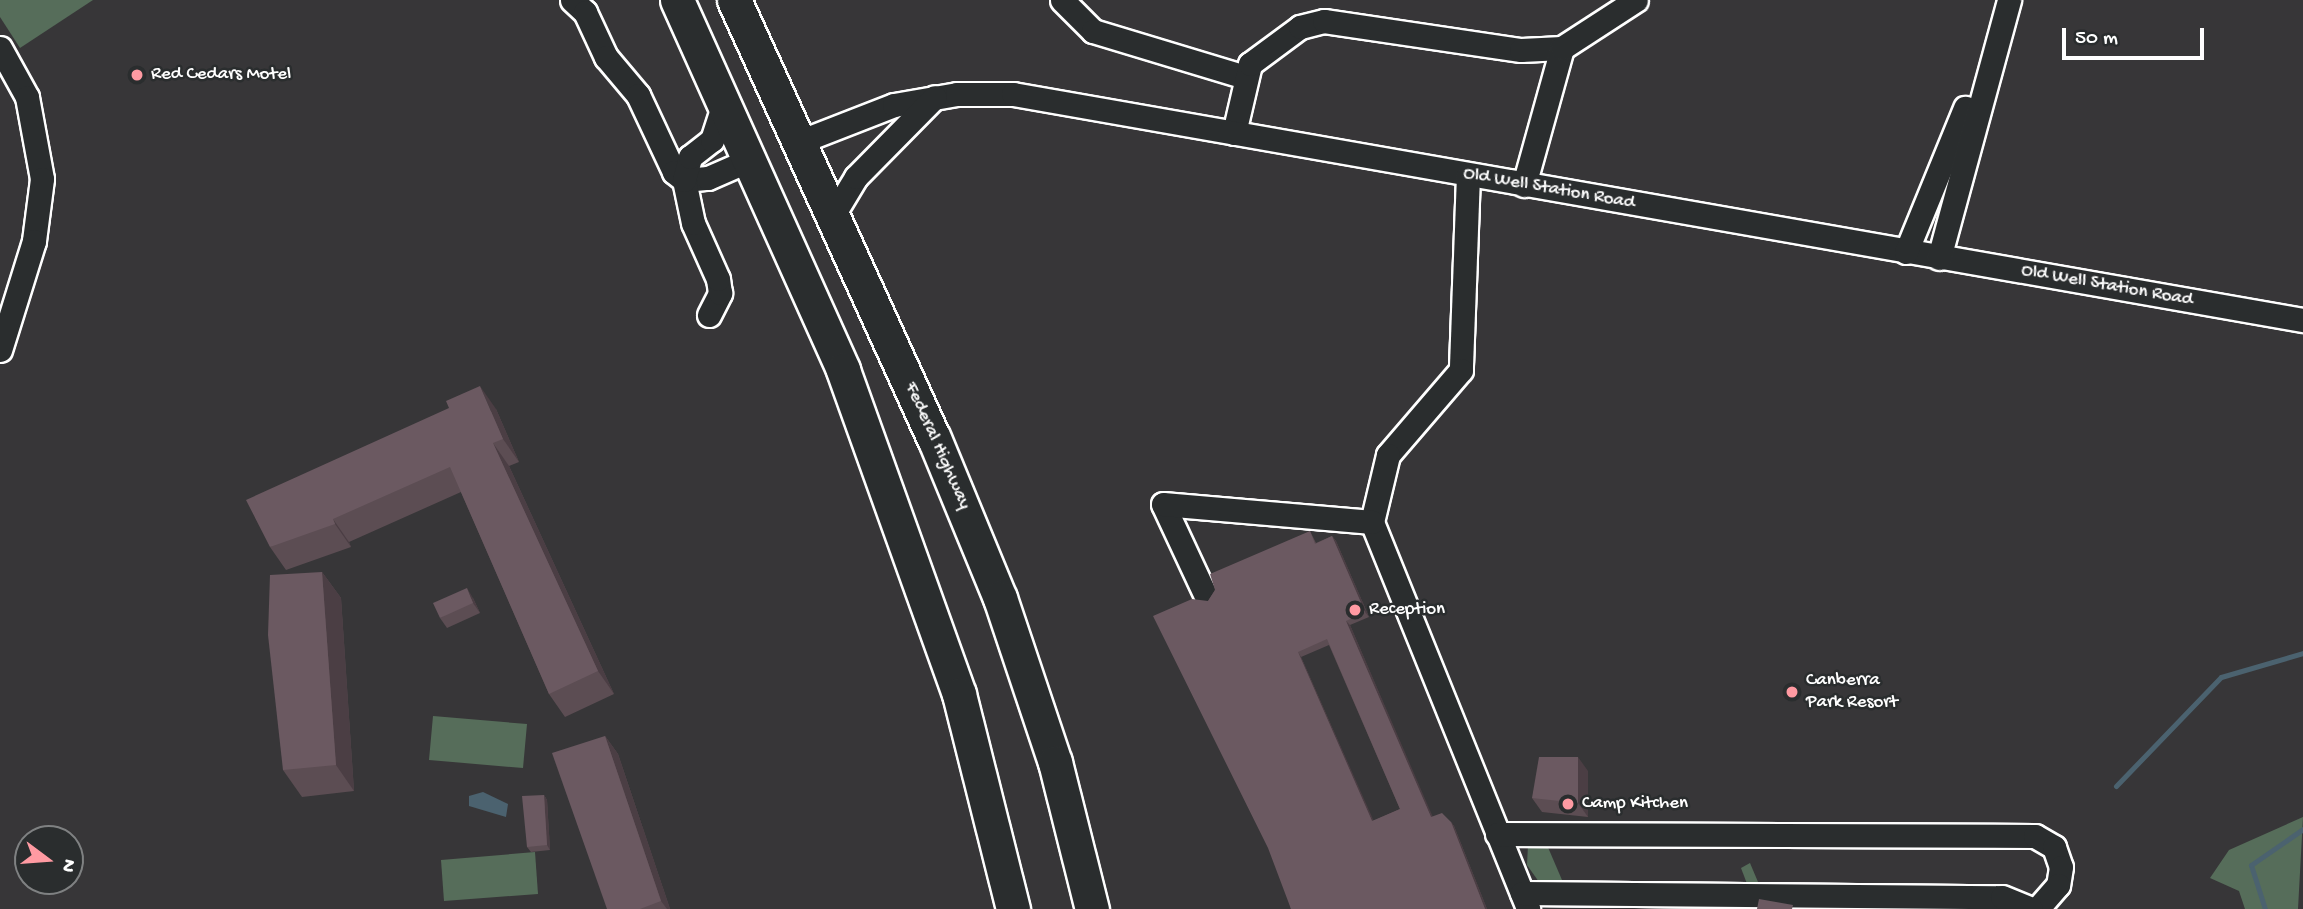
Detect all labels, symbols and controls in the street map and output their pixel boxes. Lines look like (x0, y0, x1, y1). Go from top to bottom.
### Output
scale bar (2065, 14, 2207, 58)
text: 50 m (2075, 27, 2118, 52)
place label: Red Cedars Motel (151, 64, 291, 86)
marker: Red Cedars Motel (129, 67, 145, 83)
street label: Old Well Station Road (1461, 163, 1637, 215)
street label: Old Well Station Road (2019, 260, 2195, 312)
street label: Federal Highway (899, 379, 975, 513)
place label: Reception (1369, 599, 1445, 621)
marker: Reception (1347, 602, 1363, 618)
place label: Canberra Park Resort (1806, 670, 1898, 714)
marker: Canberra Park Resort (1784, 684, 1800, 700)
place label: Camp Kitchen (1582, 793, 1688, 815)
marker: Camp Kitchen (1560, 796, 1576, 812)
north arrow (14, 825, 84, 895)
text: N (55, 856, 81, 875)

